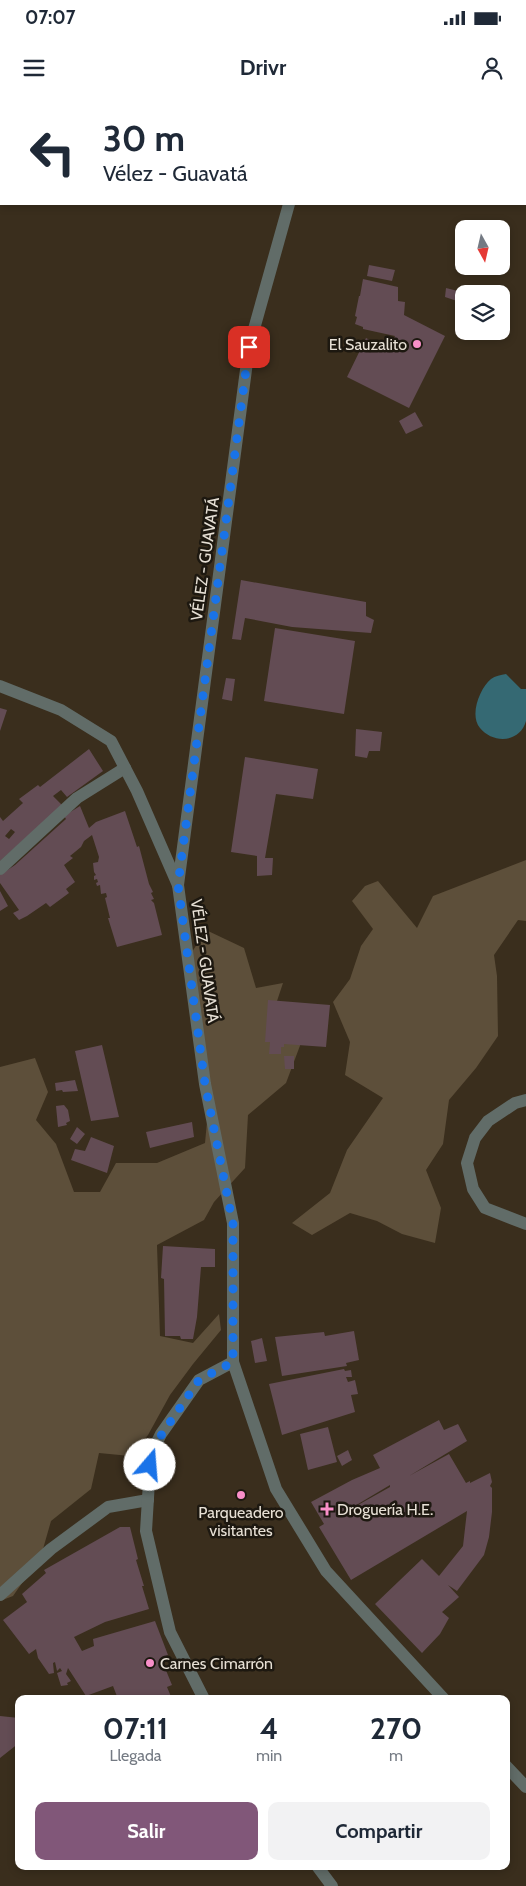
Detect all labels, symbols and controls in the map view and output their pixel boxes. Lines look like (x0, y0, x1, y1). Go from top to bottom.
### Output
text: 07:07 (25, 6, 75, 29)
icon: menu (20, 54, 48, 82)
text: Drivr (240, 54, 286, 81)
icon: person (478, 54, 506, 82)
text: 30 m (103, 117, 185, 160)
icon: left (20, 120, 85, 185)
text: Vélez - Guavatá (103, 160, 248, 187)
north arrow (455, 220, 510, 275)
map controls (455, 220, 510, 340)
button: layers (455, 285, 510, 340)
pin (228, 326, 270, 368)
icon: arrive (235, 333, 263, 361)
place label: El Sauzalito (329, 335, 407, 354)
marker: El Sauzalito (411, 338, 423, 350)
street label: VÉLEZ - GUAVATÁ (187, 496, 223, 622)
street label: VÉLEZ - GUAVATÁ (187, 898, 223, 1024)
position arrow (123, 1438, 175, 1490)
marker: Parqueadero visitantes (235, 1489, 247, 1501)
place label: Droguería H.E. (337, 1500, 433, 1519)
place label: Parqueadero visitantes (198, 1503, 284, 1540)
marker: Droguería H.E. (321, 1503, 333, 1515)
place label: Carnes Cimarrón (160, 1654, 273, 1673)
marker: Carnes Cimarrón (144, 1657, 156, 1669)
text: 07:11 (103, 1710, 168, 1747)
text: 4 (260, 1710, 278, 1747)
text: 270 (370, 1710, 422, 1747)
text: Llegada (109, 1746, 162, 1765)
text: min (256, 1746, 282, 1765)
text: m (389, 1746, 403, 1765)
button: Salir (35, 1802, 258, 1860)
button: Compartir (268, 1802, 490, 1860)

